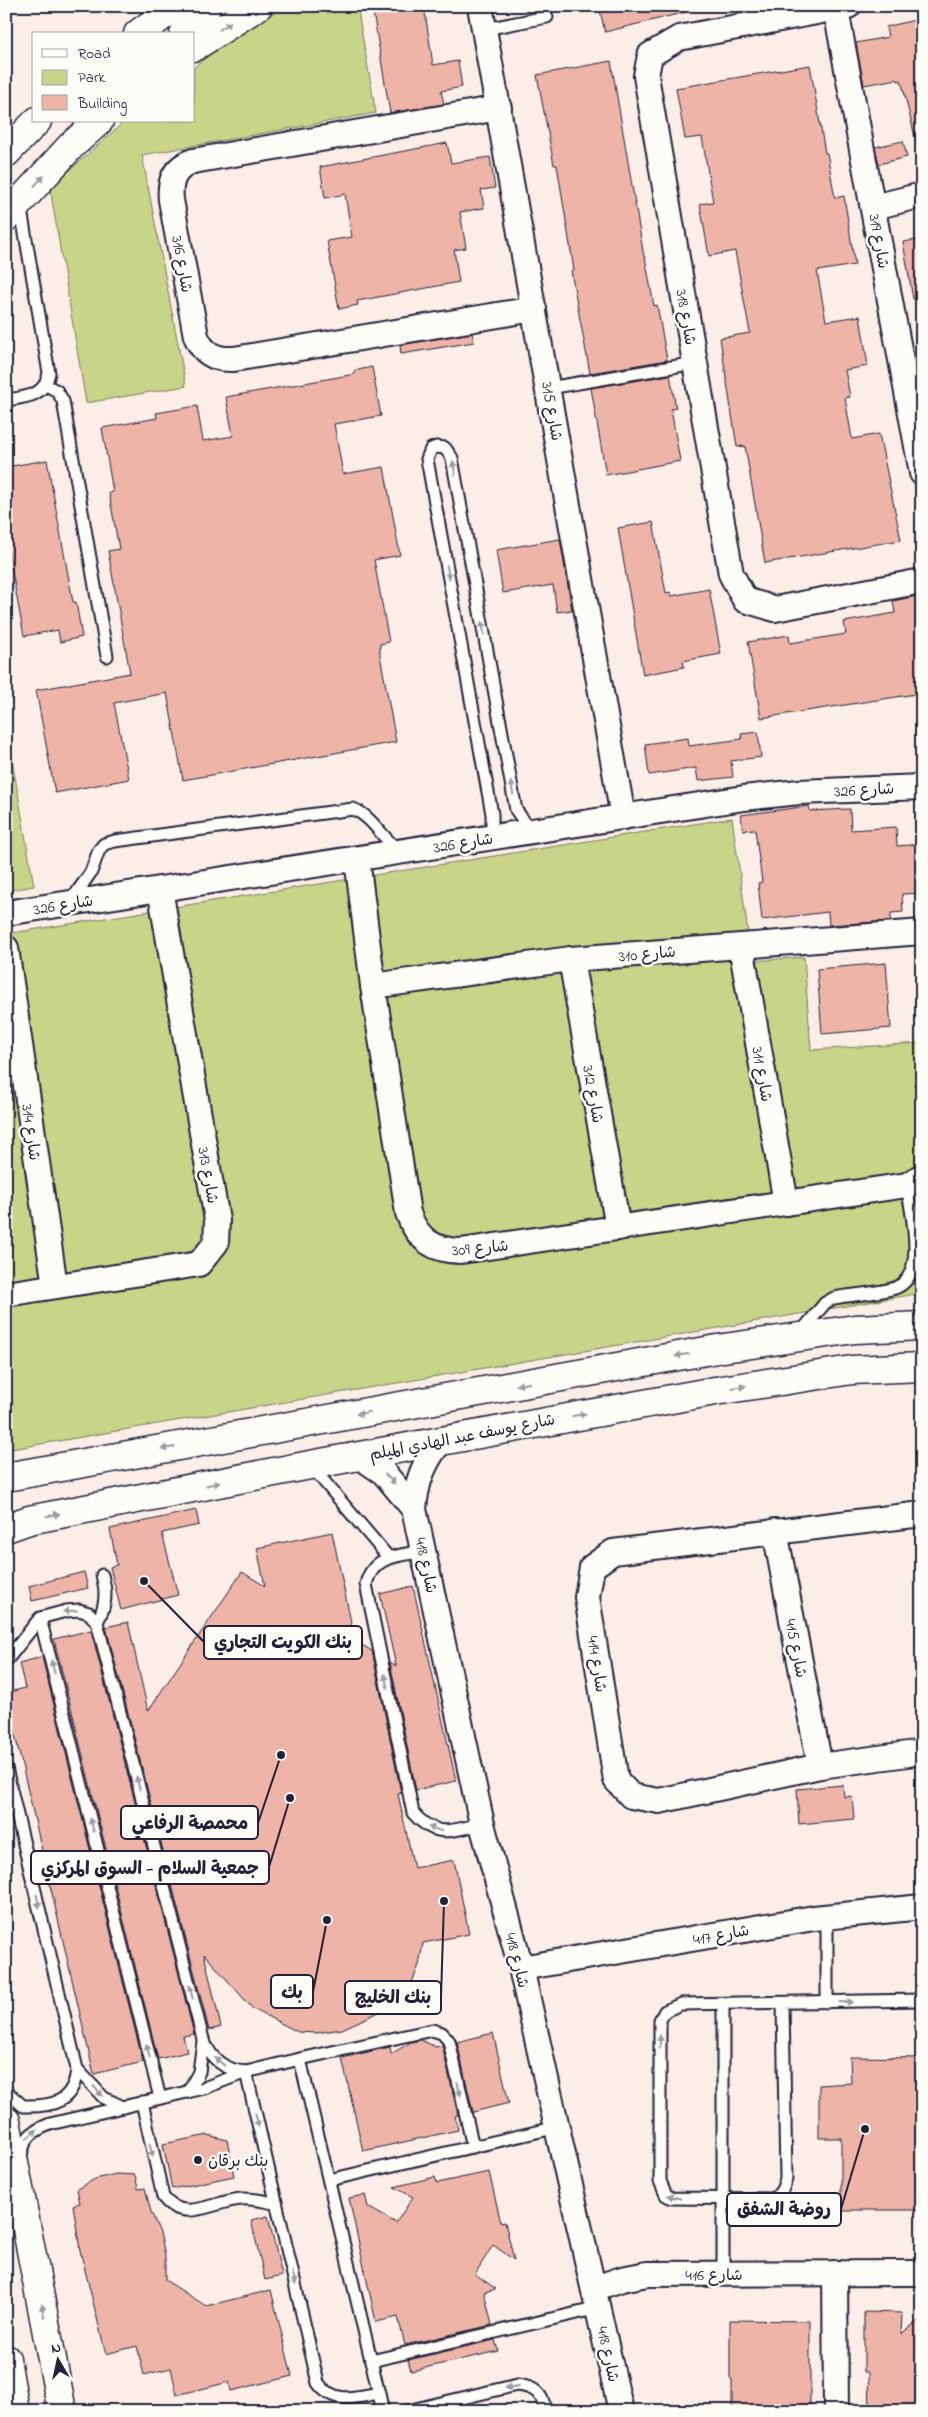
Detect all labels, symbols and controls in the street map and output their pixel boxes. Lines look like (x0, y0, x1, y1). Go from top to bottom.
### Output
one-way arrow (219, 21, 232, 31)
legend (32, 32, 195, 122)
text: Road (78, 43, 111, 65)
text: Park (78, 67, 106, 89)
text: Building (77, 93, 127, 116)
one-way arrow (33, 175, 45, 187)
street label: شارع 319 (861, 212, 895, 271)
street label: شارع 316 (164, 234, 198, 295)
street label: شارع 318 (668, 288, 702, 347)
street label: شارع 315 (534, 380, 568, 443)
one-way arrow (449, 460, 457, 476)
one-way arrow (444, 564, 452, 579)
one-way arrow (478, 619, 486, 635)
street label: شارع 326 (833, 777, 895, 805)
one-way arrow (507, 779, 515, 795)
street label: شارع 326 (432, 827, 495, 861)
street label: شارع 326 (32, 889, 95, 923)
street label: شارع 310 (618, 941, 677, 969)
street label: شارع 311 (744, 1045, 778, 1104)
street label: شارع 312 (575, 1064, 609, 1125)
street label: شارع 314 (14, 1102, 46, 1162)
street label: شارع 313 (190, 1145, 224, 1205)
street label: شارع 309 (451, 1235, 510, 1263)
one-way arrow (674, 1351, 690, 1359)
one-way arrow (514, 1380, 530, 1388)
one-way arrow (731, 1383, 747, 1391)
street label: شارع يوسف عبد الهادي الميلم (368, 1408, 557, 1468)
one-way arrow (355, 1409, 370, 1417)
one-way arrow (571, 1410, 587, 1418)
one-way arrow (160, 1445, 176, 1453)
one-way arrow (383, 1472, 395, 1484)
one-way arrow (205, 1480, 220, 1488)
one-way arrow (46, 1511, 61, 1519)
street label: شارع 418 (407, 1535, 443, 1595)
one-way arrow (62, 1607, 78, 1615)
street label: شارع 415 (778, 1617, 812, 1680)
callout: بنك الكويت التجاري (204, 1626, 362, 1659)
text: بنك الكويت التجاري (214, 1631, 352, 1657)
street label: شارع 414 (580, 1634, 612, 1694)
one-way arrow (49, 1660, 57, 1675)
one-way arrow (382, 1673, 390, 1688)
one-way arrow (134, 1776, 142, 1791)
callout: محمصة الرفاعي (121, 1806, 258, 1839)
text: محمصة الرفاعي (132, 1812, 248, 1839)
one-way arrow (88, 1817, 96, 1832)
one-way arrow (427, 1824, 442, 1832)
callout: جمعية السلام - السوق المركزي (31, 1851, 269, 1884)
text: جمعية السلام - السوق المركزي (41, 1857, 259, 1883)
one-way arrow (34, 1893, 42, 1908)
street label: شارع 417 (691, 1919, 751, 1953)
street label: شارع 418 (498, 1930, 535, 1991)
callout: بك (271, 1975, 313, 2008)
text: بك (281, 1981, 303, 2007)
callout: بنك الخليج (345, 1981, 441, 2014)
one-way arrow (187, 1984, 195, 1999)
text: بنك الخليج (355, 1986, 431, 2012)
one-way arrow (838, 1998, 854, 2006)
one-way arrow (656, 2034, 664, 2050)
one-way arrow (144, 2043, 152, 2058)
one-way arrow (213, 2057, 226, 2068)
one-way arrow (455, 2081, 463, 2097)
one-way arrow (92, 2085, 104, 2097)
one-way arrow (253, 2112, 261, 2127)
one-way arrow (25, 2128, 38, 2139)
one-way arrow (148, 2143, 156, 2158)
place label: بنك برقان (208, 2150, 268, 2174)
marker: بنك برقان (192, 2154, 204, 2166)
one-way arrow (666, 2193, 682, 2201)
callout: روضة الشفق (727, 2193, 841, 2226)
text: روضة الشفق (737, 2198, 831, 2224)
street label: شارع 416 (685, 2264, 743, 2288)
one-way arrow (290, 2270, 298, 2286)
one-way arrow (39, 2303, 47, 2319)
street label: شارع 418 (589, 2324, 625, 2384)
north arrow (32, 2334, 82, 2384)
text: N (50, 2338, 63, 2360)
one-way arrow (504, 2383, 520, 2391)

